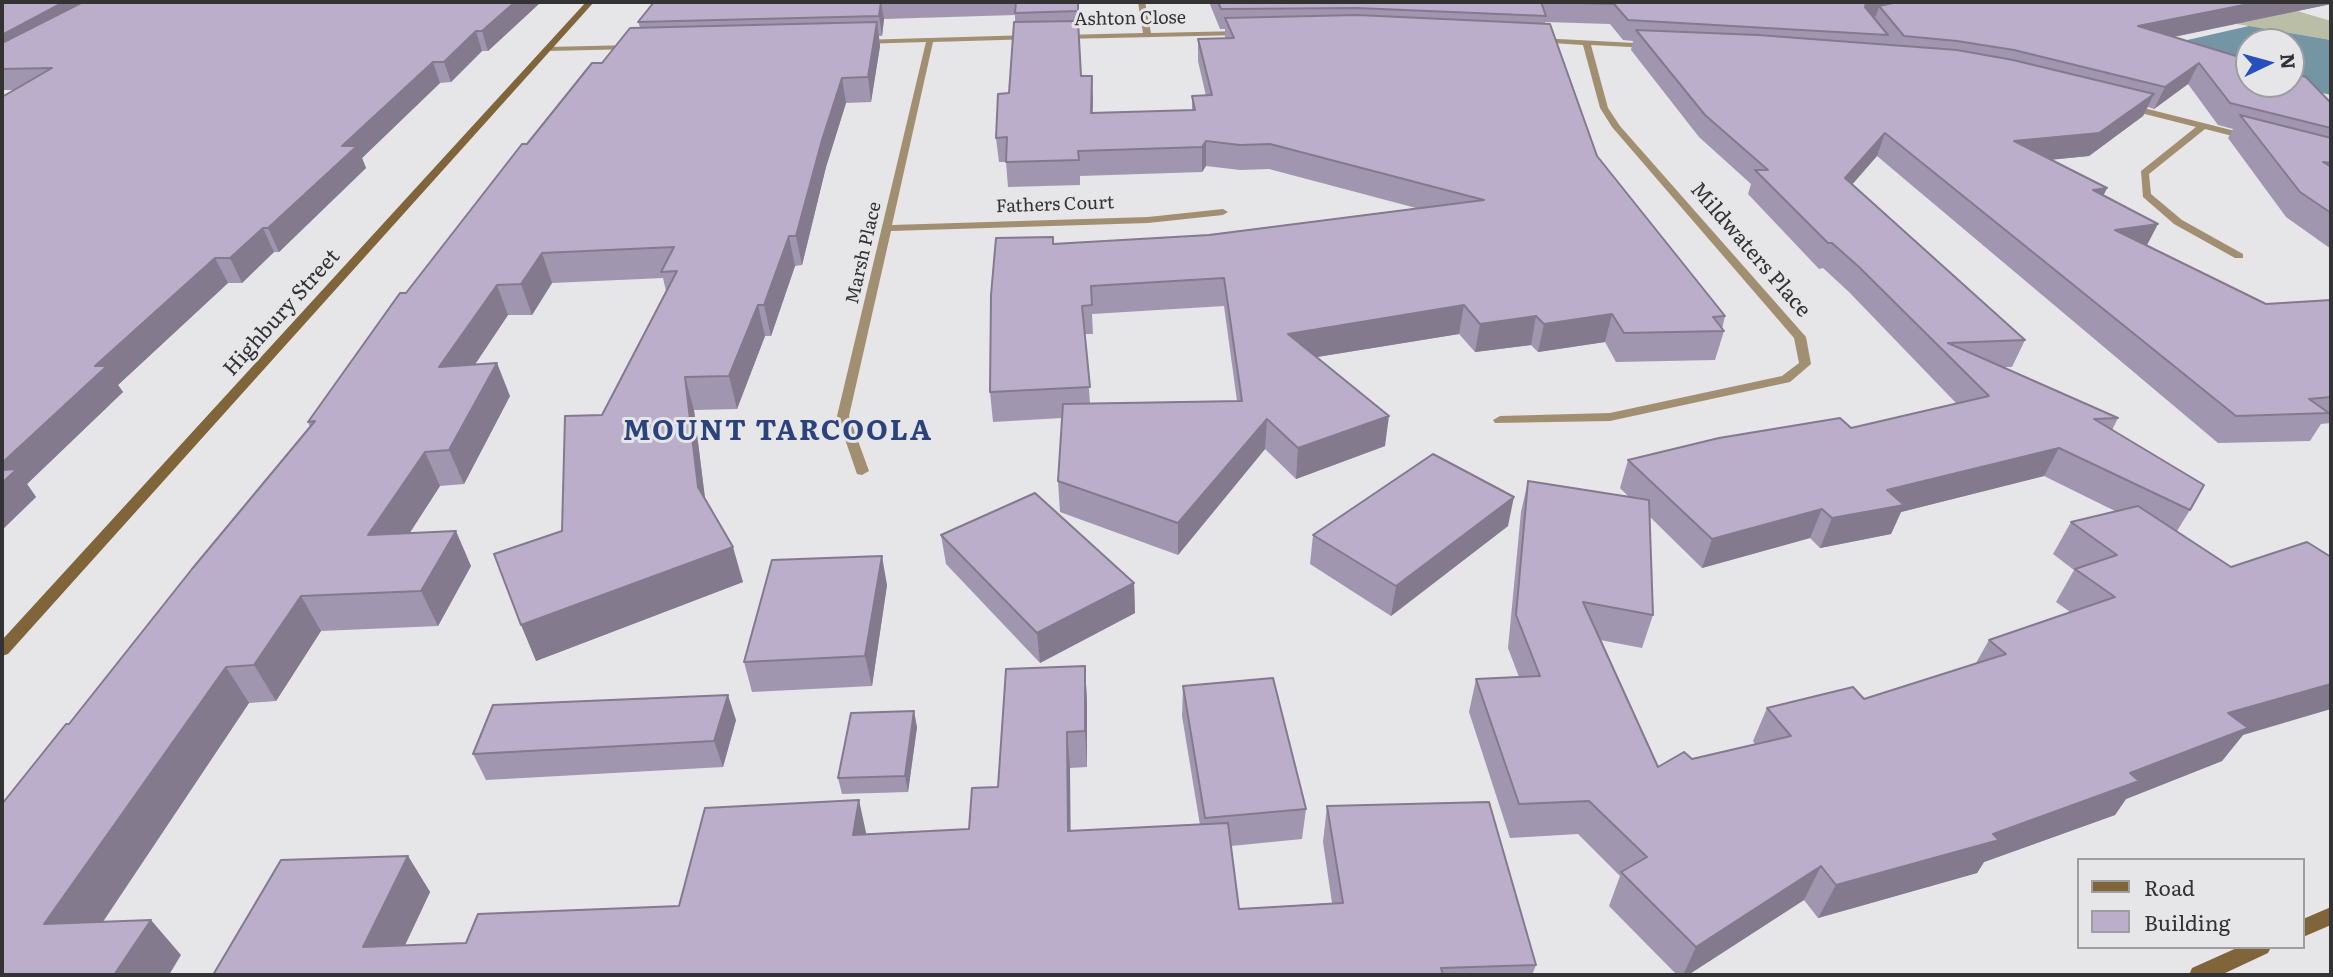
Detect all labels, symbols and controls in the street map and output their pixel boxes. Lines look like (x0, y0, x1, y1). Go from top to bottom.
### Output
street label: Ashton Close (1074, 7, 1186, 31)
north arrow (2235, 28, 2305, 98)
text: N (2274, 52, 2304, 71)
street label: Mildwaters Place (1685, 177, 1815, 323)
street label: Fathers Court (996, 192, 1114, 218)
street label: Marsh Place (842, 200, 886, 306)
street label: Highbury Street (219, 245, 345, 381)
district label: MOUNT TARCOOLA (625, 415, 931, 449)
legend (2078, 858, 2305, 949)
text: Road (2144, 871, 2195, 902)
text: Building (2144, 906, 2230, 937)

